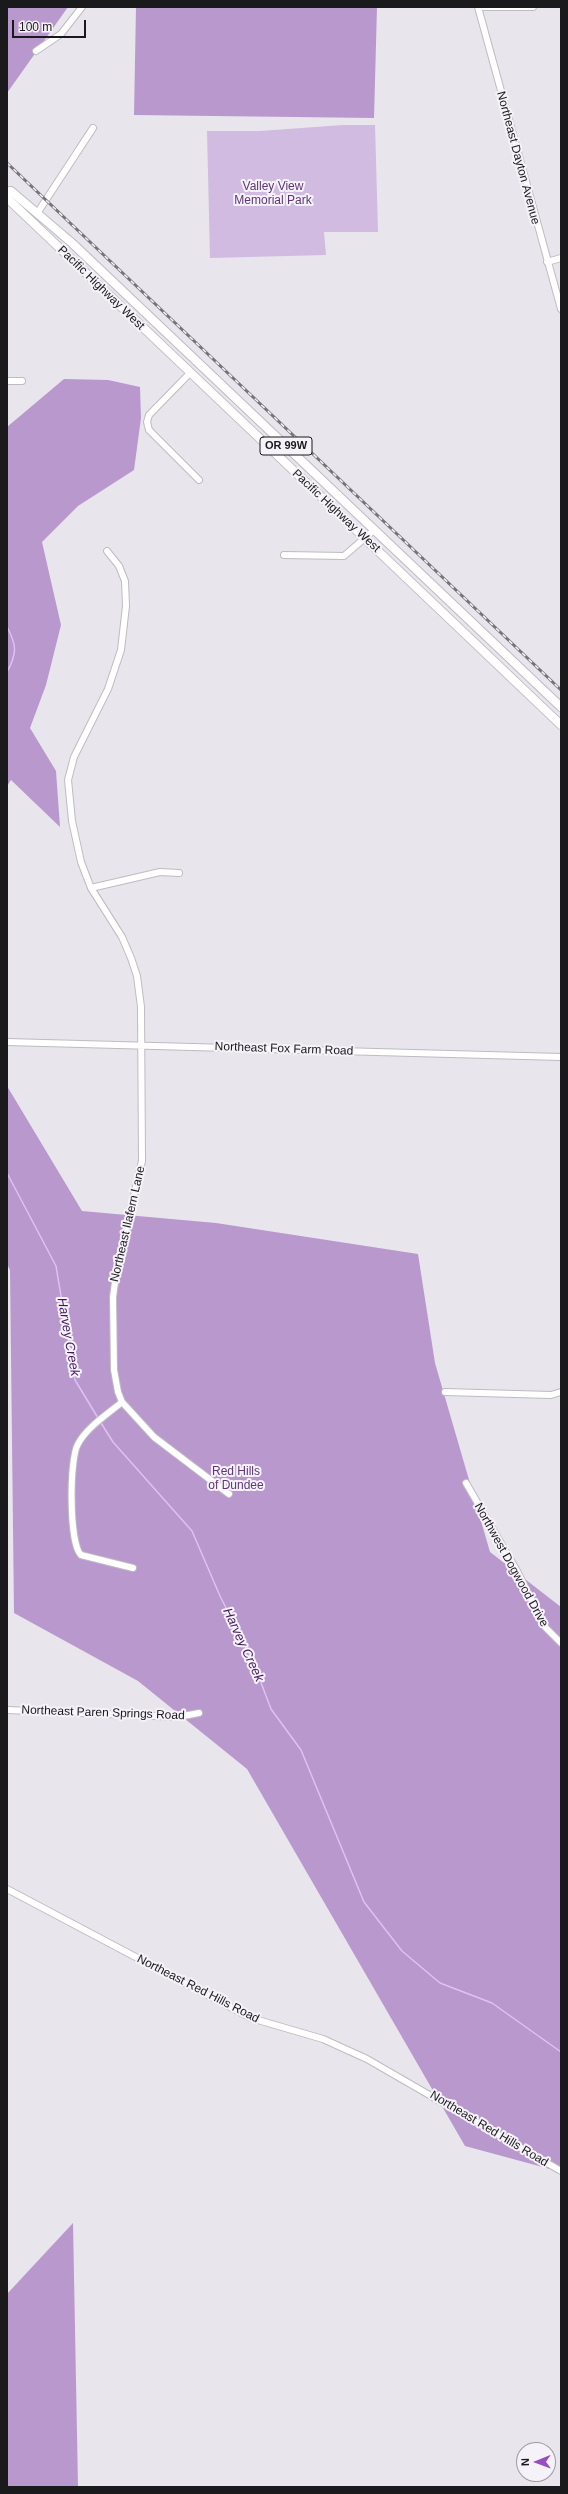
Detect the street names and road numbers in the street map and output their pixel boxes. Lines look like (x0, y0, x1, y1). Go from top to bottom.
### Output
street label: Northeast Dayton Avenue (493, 90, 543, 226)
street label: Pacific Highway West (55, 243, 147, 333)
road number: OR 99W (260, 437, 312, 455)
street label: Pacific Highway West (289, 466, 383, 556)
street label: Northeast Fox Farm Road (214, 1039, 354, 1059)
street label: Northeast Ilafern Lane (108, 1165, 148, 1283)
street label: Northwest Dogwood Drive (471, 1501, 551, 1629)
street label: Northeast Paren Springs Road (21, 1703, 185, 1723)
street label: Northeast Red Hills Road (134, 1952, 262, 2026)
street label: Northeast Red Hills Road (427, 2088, 551, 2170)

